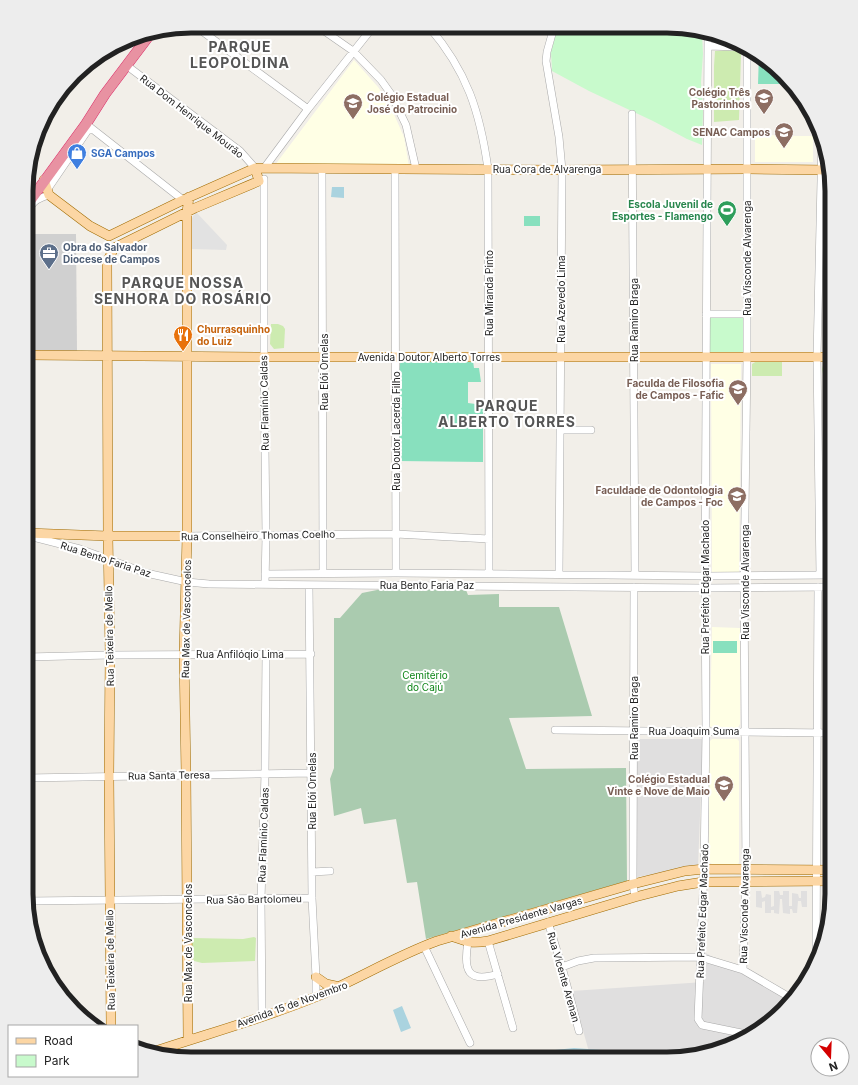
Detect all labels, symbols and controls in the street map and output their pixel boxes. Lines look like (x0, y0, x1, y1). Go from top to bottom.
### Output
district label: PARQUE LEOPOLDINA (190, 38, 290, 71)
street label: Rua Dom Henrique Mourão (138, 72, 246, 160)
place label: Colégio Três Pastorinhos (689, 86, 750, 110)
school or university icon: Colégio Três Pastorinhos (753, 87, 775, 115)
place label: Colégio Estadual José do Patrocinio (367, 91, 457, 115)
school or university icon: Colégio Estadual José do Patrocinio (342, 92, 364, 120)
school or university icon: SENAC Campos (773, 121, 795, 149)
place label: SENAC Campos (693, 126, 770, 138)
shop icon: SGA Campos (66, 142, 88, 170)
place label: SGA Campos (91, 147, 155, 159)
street label: Rua Cora de Alvarenga (493, 163, 601, 175)
place label: Escola Juvenil de Esportes - Flamengo (612, 198, 713, 223)
sports icon: Escola Juvenil de Esportes - Flamengo (716, 199, 738, 227)
street label: Rua Visconde Alvarenga (741, 200, 753, 316)
place label: Obra do Salvador Diocese de Campos (63, 241, 160, 265)
office icon: Obra do Salvador Diocese de Campos (38, 242, 60, 270)
street label: Rua Miranda Pinto (483, 250, 495, 336)
street label: Rua Azevedo Lima (555, 255, 567, 343)
district label: PARQUE NOSSA SENHORA DO ROSÁRIO (94, 274, 272, 307)
street label: Rua Ramiro Braga (628, 278, 640, 362)
place label: Churrasquinho do Luiz (197, 323, 270, 347)
restaurant icon: Churrasquinho do Luiz (172, 324, 194, 352)
street label: Rua Elói Ornelas (318, 333, 330, 411)
street label: Avenida Doutor Alberto Torres (358, 351, 500, 363)
street label: Rua Flamínio Caldas (257, 355, 271, 451)
street label: Rua Doutor Lacerda Filho (390, 371, 402, 491)
place label: Faculda de Filosofia de Campos - Fafic (627, 377, 724, 401)
school or university icon: Faculda de Filosofia de Campos - Fafic (727, 378, 749, 406)
district label: PARQUE ALBERTO TORRES (438, 397, 576, 430)
place label: Faculdade de Odontologia de Campos - Foc (596, 484, 723, 508)
school or university icon: Faculdade de Odontologia de Campos - Foc (726, 485, 748, 513)
street label: Rua Prefeito Edgar Machado (699, 520, 711, 654)
street label: Rua Visconde Alvarenga (739, 524, 751, 640)
street label: Rua Conselheiro Thomas Coelho (181, 528, 335, 542)
street label: Rua Bento Faria Paz (59, 539, 153, 579)
street label: Rua Max de Vasconcelos (179, 560, 193, 678)
street label: Rua Bento Faria Paz (380, 579, 474, 591)
street label: Rua Teixeira de Mello (102, 585, 116, 687)
street label: Rua Anfilóqio Lima (196, 648, 284, 660)
park label: Cemitério do Cajú (402, 669, 448, 693)
street label: Rua Ramiro Braga (628, 676, 640, 760)
street label: Rua Joaquim Suma (649, 725, 739, 737)
street label: Rua Elói Ornelas (306, 752, 318, 830)
street label: Rua Santa Teresa (128, 768, 210, 782)
place label: Colégio Estadual Vinte e Nove de Maio (607, 773, 710, 797)
school or university icon: Colégio Estadual Vinte e Nove de Maio (713, 774, 735, 802)
street label: Rua Flamínio Caldas (255, 787, 271, 883)
street label: Rua Prefeito Edgar Machado (694, 843, 710, 979)
street label: Rua Visconde Alvarenga (737, 848, 751, 964)
street label: Rua Max de Vasconcelos (182, 884, 194, 1002)
street label: Rua São Bartolomeu (206, 892, 302, 906)
street label: Avenida Presidente Vargas (459, 894, 583, 940)
street label: Rua Teixeira de Mello (103, 909, 117, 1011)
street label: Rua Vicente Arenan (545, 931, 583, 1024)
street label: Avenida 15 de Novembro (235, 978, 349, 1030)
legend (8, 1025, 138, 1077)
text: Road (44, 1033, 73, 1048)
north arrow (810, 1037, 850, 1077)
text: Park (44, 1053, 70, 1068)
text: N (827, 1058, 840, 1074)

